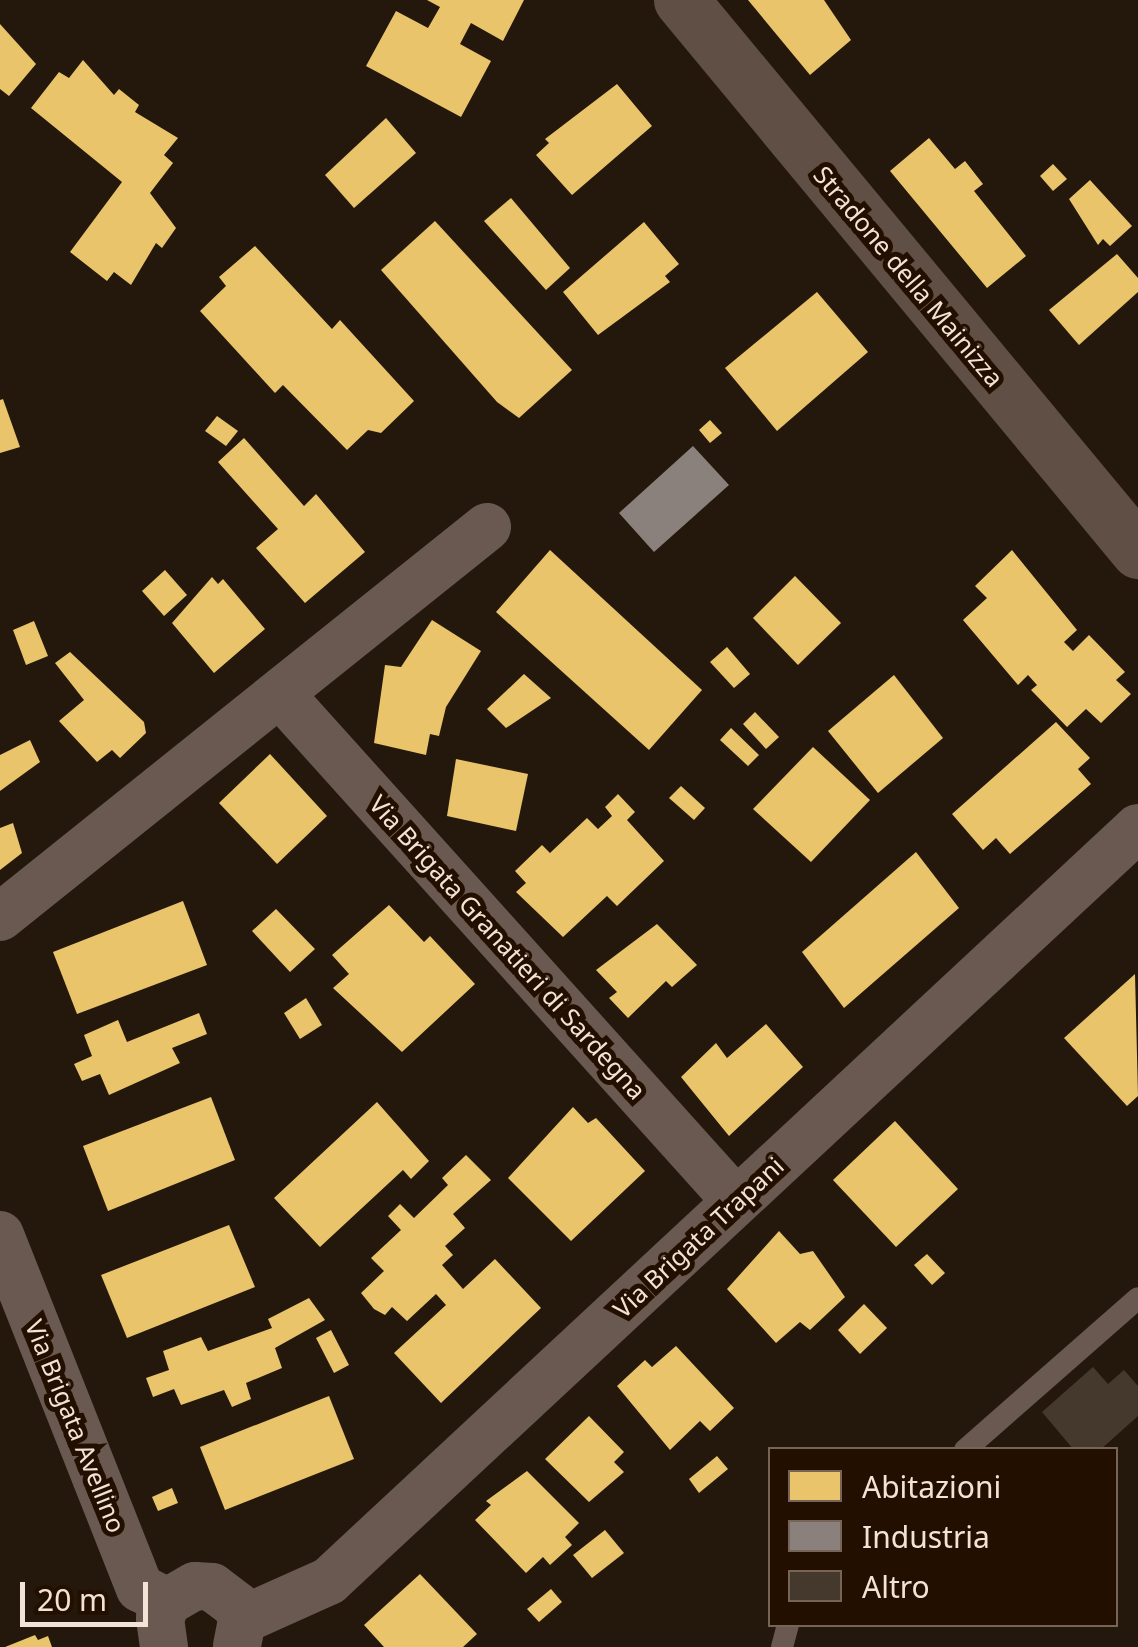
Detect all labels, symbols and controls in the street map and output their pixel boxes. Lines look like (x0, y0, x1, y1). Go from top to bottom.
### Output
street label: Stradone della Mainizza (808, 160, 1010, 392)
street label: Via Brigata Granatieri di Sardegna (364, 789, 652, 1105)
street label: Via Brigata Trapani (607, 1150, 789, 1324)
street label: Via Brigata Avellino (20, 1315, 132, 1537)
legend (768, 1447, 1118, 1627)
text: Abitazioni (862, 1466, 1001, 1507)
text: Industria (862, 1516, 990, 1557)
scale bar (25, 1562, 152, 1624)
text: Altro (862, 1566, 930, 1607)
text: 20 m (37, 1579, 107, 1620)

